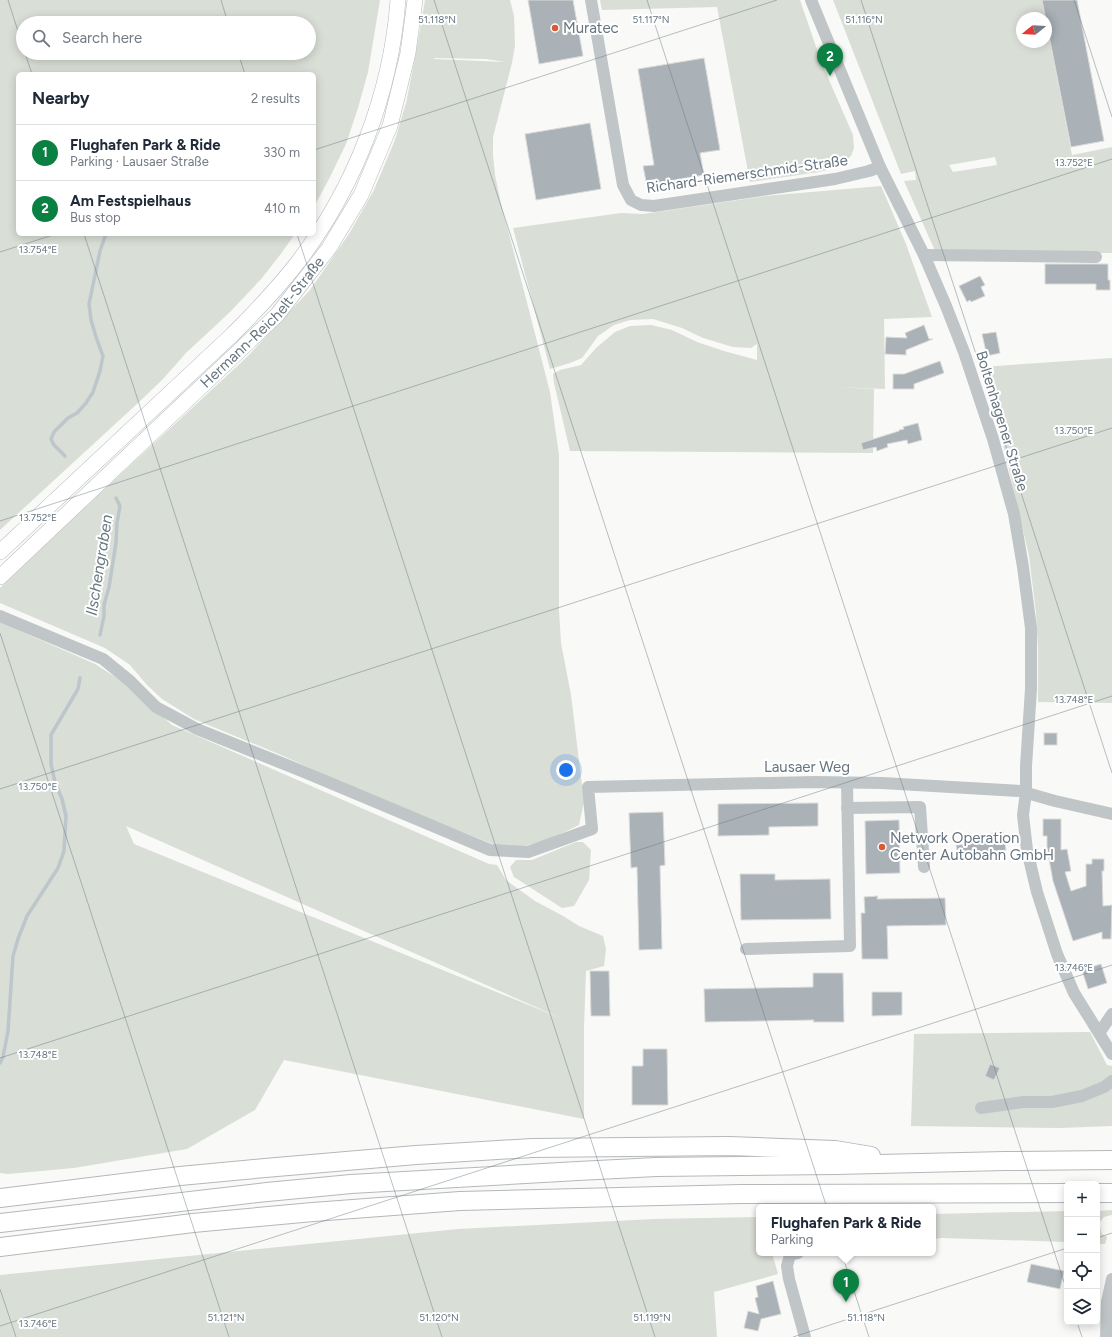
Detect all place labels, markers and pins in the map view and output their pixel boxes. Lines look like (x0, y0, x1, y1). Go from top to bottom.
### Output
place label: Muratec (563, 19, 619, 37)
marker: Muratec (550, 23, 560, 33)
pin: 2 (817, 43, 843, 76)
place label: Network Operation Center Autobahn GmbH (890, 829, 1054, 864)
marker: Network Operation Center Autobahn GmbH (877, 842, 887, 852)
pin: 1 (833, 1269, 859, 1302)

